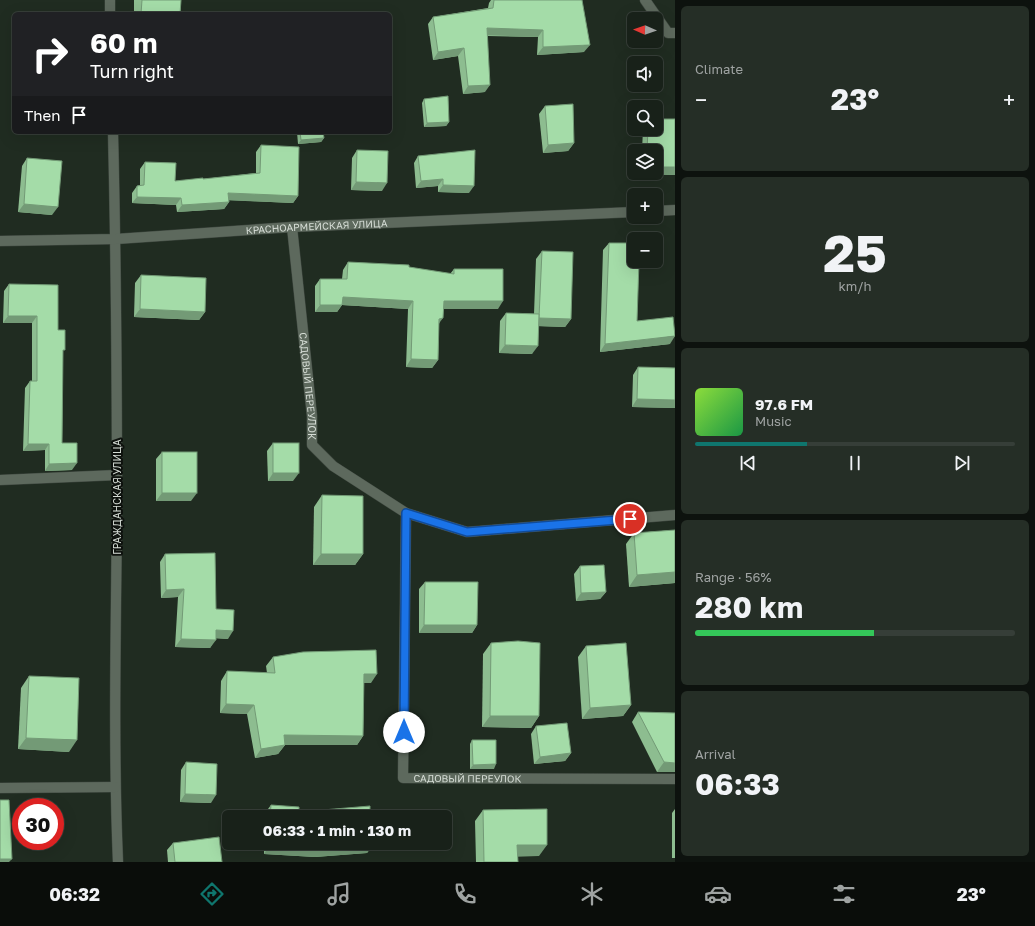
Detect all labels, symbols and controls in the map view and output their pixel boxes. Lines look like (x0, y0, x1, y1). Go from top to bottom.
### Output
north arrow (627, 12, 663, 48)
map controls (627, 12, 663, 268)
text: 60 m (90, 26, 157, 59)
icon: right (24, 28, 76, 80)
button: sound (627, 56, 663, 92)
text: Turn right (90, 60, 174, 82)
text: Climate (695, 61, 743, 77)
text: 23° (831, 81, 879, 117)
text: − (695, 86, 707, 113)
text: + (1003, 86, 1015, 113)
button: search (627, 100, 663, 136)
icon: arrive (68, 104, 90, 126)
text: Then (24, 106, 60, 124)
button: layers (627, 144, 663, 180)
button: + (627, 188, 663, 224)
street label: КРАСНОАРМЕЙСКАЯ УЛИЦА (245, 217, 388, 236)
text: 25 (823, 221, 887, 283)
button: − (627, 232, 663, 268)
text: km/h (838, 278, 872, 294)
street label: САДОВЫЙ ПЕРЕУЛОК (297, 332, 318, 440)
text: 97.6 FM (755, 395, 813, 413)
text: Music (755, 413, 792, 429)
street label: ГРАЖДАНСКАЯ УЛИЦА (111, 439, 123, 555)
icon: previous (737, 452, 759, 474)
icon: pause (844, 452, 866, 474)
icon: next (951, 452, 973, 474)
pin (613, 502, 647, 536)
icon: arrive (619, 508, 641, 530)
text: Range · 56% (695, 569, 771, 585)
text: 280 km (695, 589, 803, 625)
position arrow (383, 711, 425, 753)
text: Arrival (695, 746, 736, 762)
text: 06:33 (695, 766, 780, 802)
street label: САДОВЫЙ ПЕРЕУЛОК (413, 772, 521, 784)
speed limit sign: 30 (12, 798, 64, 850)
text: 06:33 · 1 min · 130 m (263, 821, 411, 839)
icon: directions (198, 880, 226, 908)
icon: music (325, 880, 353, 908)
icon: phone (451, 880, 479, 908)
icon: climate (578, 880, 606, 908)
icon: car (704, 880, 732, 908)
icon: filters (830, 880, 858, 908)
text: 06:32 (49, 883, 100, 905)
text: 23° (957, 883, 986, 905)

